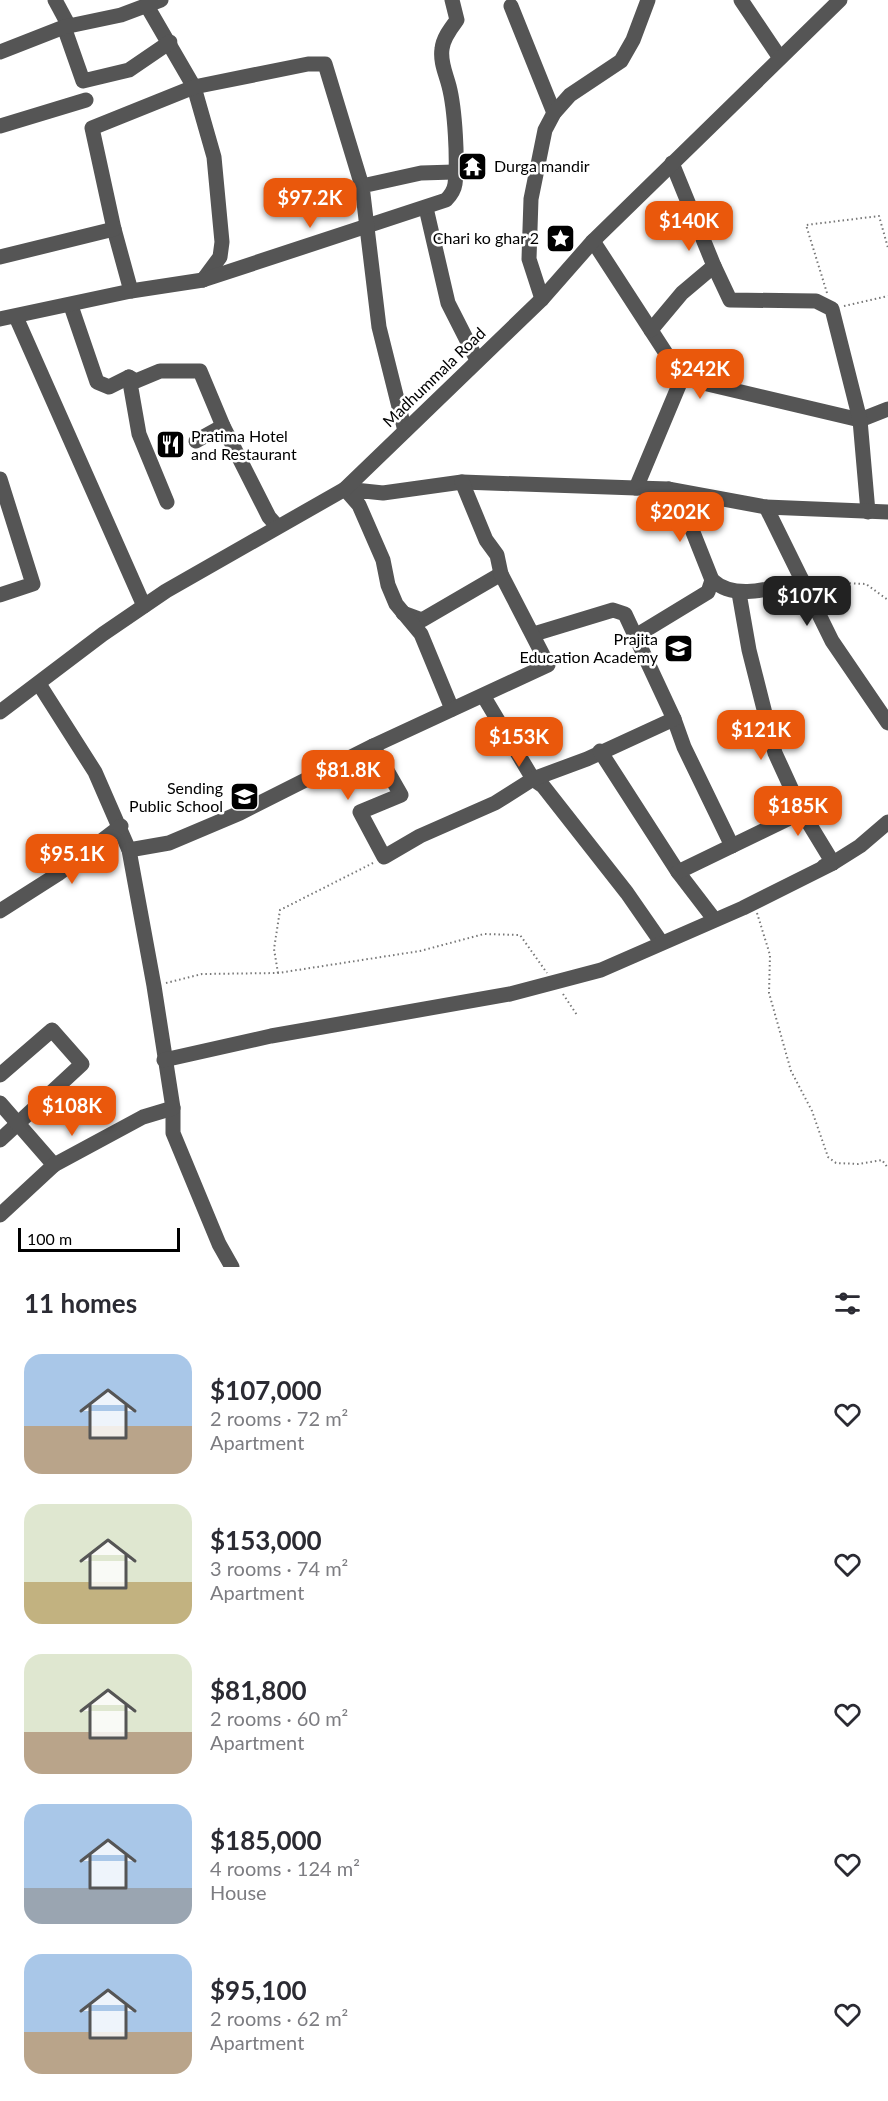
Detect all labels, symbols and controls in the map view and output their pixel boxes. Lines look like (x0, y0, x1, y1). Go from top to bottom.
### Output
temple icon: Durga mandir (457, 150, 489, 182)
place label: Durga mandir (494, 156, 590, 175)
pin: $97.2K (261, 178, 359, 229)
text: $97.2K (278, 185, 342, 209)
pin: $140K (647, 201, 731, 252)
text: $140K (659, 208, 719, 232)
place icon: Chari ko ghar 2 (544, 222, 576, 254)
place label: Chari ko ghar 2 (433, 228, 539, 247)
street label: Madhummala Road (379, 323, 489, 430)
pin: $242K (658, 349, 742, 400)
text: $242K (670, 356, 730, 380)
place label: Pratima Hotel and Restaurant (191, 426, 297, 463)
restaurant icon: Pratima Hotel and Restaurant (154, 429, 186, 461)
pin: $202K (638, 492, 722, 543)
text: $202K (650, 499, 710, 523)
pin: $107K (765, 576, 849, 627)
text: $107K (777, 583, 837, 607)
place label: Prajita Education Academy (519, 629, 659, 666)
school or university icon: Prajita Education Academy (663, 632, 695, 664)
pin: $121K (719, 710, 803, 761)
pin: $153K (477, 717, 561, 768)
text: $121K (731, 717, 791, 741)
text: $153K (489, 724, 549, 748)
pin: $81.8K (299, 750, 397, 801)
text: $81.8K (316, 757, 380, 781)
place label: Sending Public School (129, 778, 223, 815)
school or university icon: Sending Public School (228, 781, 260, 813)
pin: $185K (756, 786, 840, 837)
text: $185K (768, 793, 828, 817)
pin: $95.1K (23, 834, 121, 885)
text: $95.1K (40, 841, 104, 865)
pin: $108K (30, 1086, 114, 1137)
text: $108K (42, 1093, 102, 1117)
scale bar (18, 1225, 180, 1252)
text: 100 m (27, 1229, 72, 1248)
text: 11 homes (24, 1287, 137, 1319)
icon: filters (831, 1287, 864, 1320)
text: $107,000 (210, 1374, 322, 1406)
icon: home (72, 1378, 144, 1450)
icon: heart (831, 1398, 864, 1431)
text: 2 rooms · 72 m² (210, 1406, 348, 1430)
text: Apartment (210, 1430, 304, 1454)
text: $153,000 (210, 1524, 322, 1556)
icon: home (72, 1528, 144, 1600)
icon: heart (831, 1548, 864, 1581)
text: 3 rooms · 74 m² (210, 1556, 348, 1580)
text: Apartment (210, 1580, 304, 1604)
text: $81,800 (210, 1674, 307, 1706)
icon: home (72, 1678, 144, 1750)
icon: heart (831, 1698, 864, 1731)
text: 2 rooms · 60 m² (210, 1706, 348, 1730)
text: Apartment (210, 1730, 304, 1754)
text: $185,000 (210, 1824, 322, 1856)
icon: home (72, 1828, 144, 1900)
icon: heart (831, 1848, 864, 1881)
text: 4 rooms · 124 m² (210, 1856, 360, 1880)
text: House (210, 1880, 267, 1904)
text: $95,100 (210, 1974, 307, 2006)
icon: home (72, 1978, 144, 2050)
icon: heart (831, 1998, 864, 2031)
text: 2 rooms · 62 m² (210, 2006, 348, 2030)
text: Apartment (210, 2030, 304, 2054)

